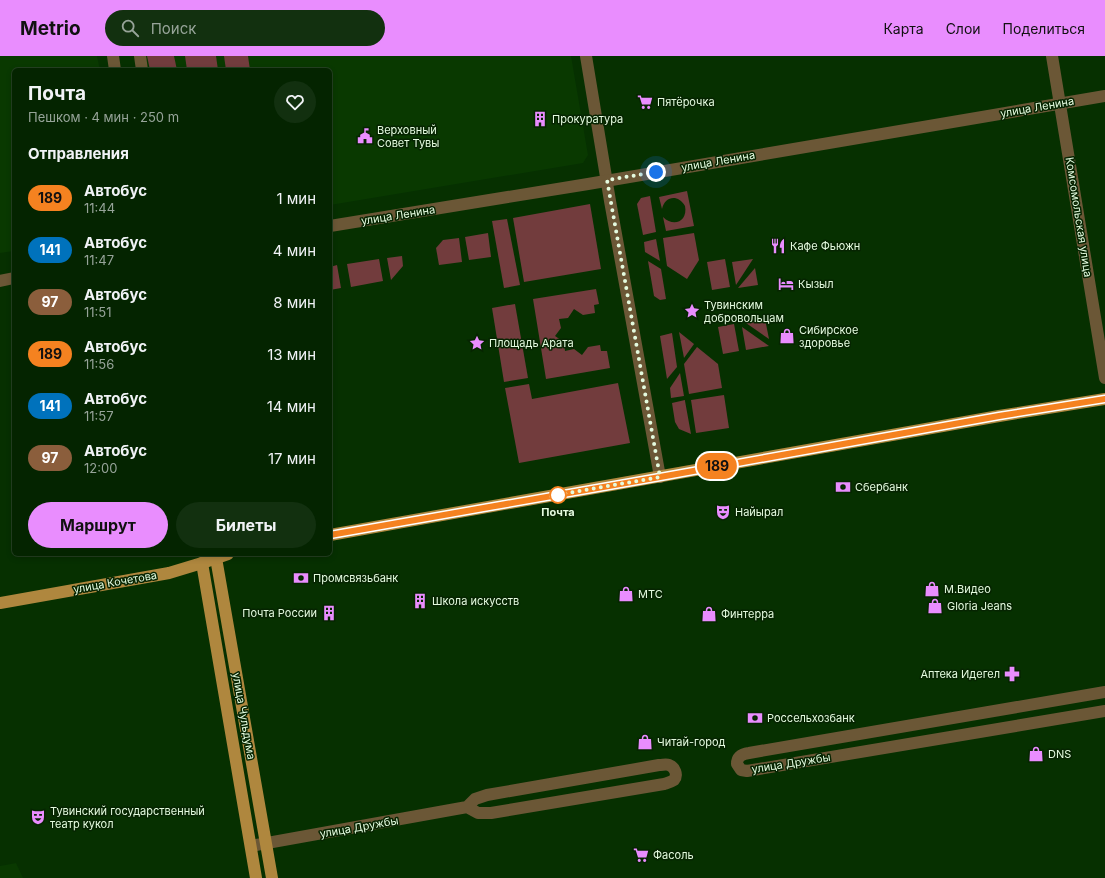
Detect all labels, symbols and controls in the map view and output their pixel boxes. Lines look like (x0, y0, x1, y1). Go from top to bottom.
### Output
search box (105, 10, 385, 46)
text: Metrio (20, 17, 81, 40)
icon: search (119, 17, 141, 39)
text: Поиск (151, 19, 196, 38)
text: Карта (883, 20, 924, 37)
text: Слои (946, 20, 981, 37)
text: Поделиться (1003, 20, 1085, 37)
button: heart (274, 81, 316, 123)
text: Почта (28, 82, 86, 105)
supermarket icon: Пятёрочка (636, 93, 654, 111)
street label: улица Ленина (999, 94, 1075, 120)
place label: Пятёрочка (657, 95, 715, 109)
text: Пешком · 4 мин · 250 m (28, 109, 179, 125)
building icon: Прокуратура (531, 110, 549, 128)
place label: Прокуратура (552, 112, 623, 126)
place label: Верховный Совет Тувы (377, 123, 439, 150)
public building icon: Верховный Совет Тувы (356, 127, 374, 145)
text: Отправления (28, 144, 129, 163)
street label: улица Ленина (680, 148, 756, 174)
street label: Комсомольская улица (1063, 156, 1095, 278)
your location (646, 162, 666, 182)
text: Автобус (84, 181, 147, 200)
text: 189 (38, 189, 62, 206)
text: 1 мин (276, 189, 316, 208)
text: 11:44 (84, 200, 115, 216)
street label: улица Ленина (360, 202, 436, 228)
text: Автобус (84, 233, 147, 252)
restaurant icon: Кафе Фьюжн (769, 237, 787, 255)
place label: Кафе Фьюжн (790, 239, 860, 253)
text: 141 (39, 241, 61, 258)
text: 4 мин (273, 241, 316, 260)
text: 11:47 (84, 252, 114, 268)
hotel icon: Кызыл (777, 275, 795, 293)
place label: Кызыл (798, 277, 834, 291)
text: Автобус (84, 285, 147, 304)
text: 97 (42, 293, 58, 310)
text: 8 мин (273, 293, 316, 312)
place label: Тувинским добровольцам (704, 298, 784, 325)
place icon: Тувинским добровольцам (683, 302, 701, 320)
text: 11:51 (84, 304, 112, 320)
place label: Сибирское здоровье (799, 323, 858, 350)
shop icon: Сибирское здоровье (778, 327, 796, 345)
place icon: Площадь Арата (468, 334, 486, 352)
place label: Площадь Арата (489, 336, 574, 350)
text: Автобус (84, 337, 147, 356)
text: 189 (38, 345, 62, 362)
text: 13 мин (267, 345, 316, 364)
text: 11:56 (84, 356, 114, 372)
text: Автобус (84, 389, 147, 408)
text: 141 (39, 397, 61, 414)
text: 14 мин (267, 397, 316, 416)
text: 11:57 (84, 408, 114, 424)
text: Автобус (84, 441, 147, 460)
text: 97 (42, 449, 58, 466)
text: 17 мин (268, 449, 316, 468)
line badge: 189 (694, 453, 740, 479)
text: 189 (705, 457, 729, 474)
text: 12:00 (84, 460, 117, 476)
bank icon: Сбербанк (834, 478, 852, 496)
place label: Сбербанк (855, 480, 908, 494)
marker: Почта (549, 486, 567, 504)
button: Маршрут (28, 502, 168, 548)
button: Билеты (176, 502, 316, 548)
theatre icon: Найырал (714, 503, 732, 521)
place label: Почта (541, 505, 575, 519)
place label: Найырал (735, 505, 783, 519)
street label: улица Кочетова (72, 568, 158, 596)
bank icon: Промсвязьбанк (292, 569, 310, 587)
place label: Промсвязьбанк (313, 571, 398, 585)
shop icon: М.Видео (923, 580, 941, 598)
place label: М.Видео (944, 582, 991, 596)
shop icon: МТС (617, 585, 635, 603)
place label: МТС (638, 587, 663, 601)
building icon: Школа искусств (411, 592, 429, 610)
place label: Школа искусств (432, 594, 519, 608)
shop icon: Gloria Jeans (926, 597, 944, 615)
place label: Gloria Jeans (947, 599, 1012, 613)
building icon: Почта России (320, 604, 338, 622)
shop icon: Финтерра (700, 605, 718, 623)
place label: Почта России (242, 606, 317, 620)
place label: Финтерра (721, 607, 774, 621)
pharmacy icon: Аптека Идегел (1003, 665, 1021, 683)
place label: Аптека Идегел (920, 667, 1000, 681)
street label: улица Чульдума (229, 671, 259, 761)
bank icon: Россельхозбанк (746, 709, 764, 727)
place label: Россельхозбанк (767, 711, 855, 725)
shop icon: Читай-город (636, 733, 654, 751)
place label: Читай-город (657, 735, 726, 749)
shop icon: DNS (1027, 745, 1045, 763)
place label: DNS (1048, 747, 1071, 761)
street label: улица Дружбы (751, 750, 831, 776)
place label: Тувинский государственный театр кукол (50, 804, 205, 831)
theatre icon: Тувинский государственный театр кукол (29, 808, 47, 826)
street label: улица Дружбы (319, 813, 399, 841)
supermarket icon: Фасоль (632, 846, 650, 864)
place label: Фасоль (653, 848, 694, 862)

